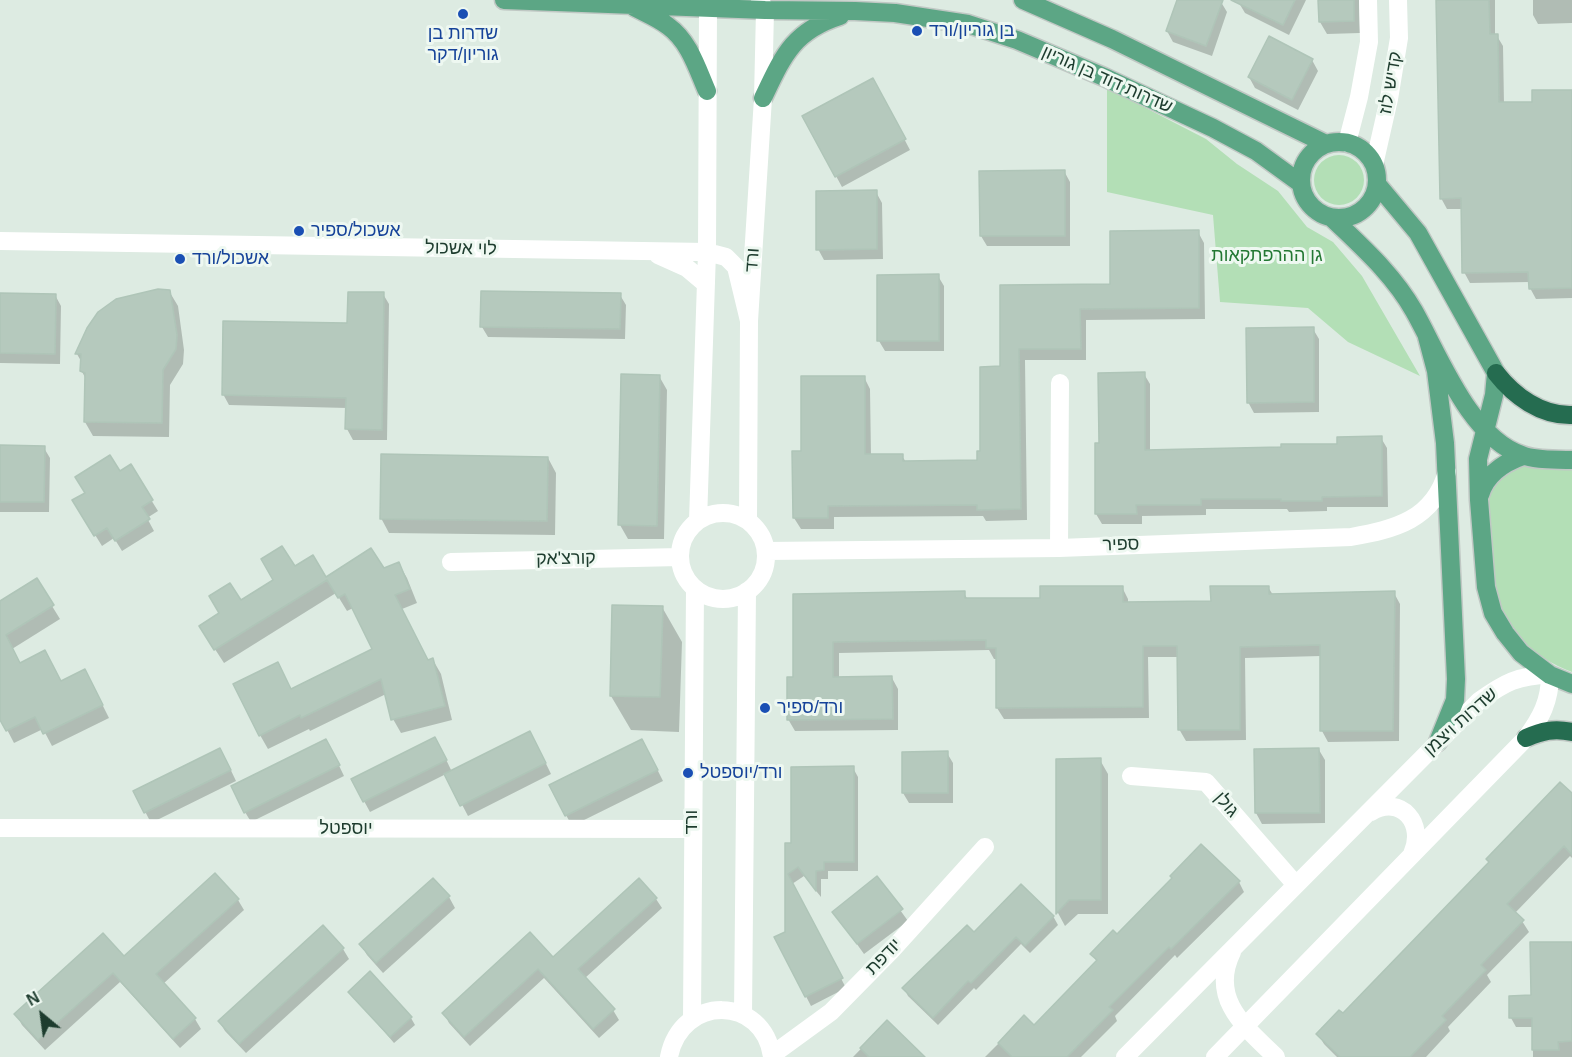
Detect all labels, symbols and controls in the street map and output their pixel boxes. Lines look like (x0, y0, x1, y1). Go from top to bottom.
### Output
marker: שדרות בן גוריון/דקר (456, 7, 470, 21)
place label: בן גוריון/ורד (929, 20, 1015, 42)
place label: שדרות בן גוריון/דקר (427, 23, 499, 66)
marker: בן גוריון/ורד (910, 24, 924, 38)
street label: שדרות דוד בן גוריון (1038, 41, 1176, 119)
street label: קדיש לוז (1375, 50, 1407, 116)
place label: אשכול/ספיר (311, 220, 401, 242)
marker: אשכול/ספיר (292, 224, 306, 238)
street label: לוי אשכול (425, 238, 497, 260)
park label: גן ההרפתקאות (1211, 245, 1323, 267)
street label: ורד (741, 247, 765, 273)
place label: אשכול/ורד (192, 248, 269, 270)
marker: אשכול/ורד (173, 252, 187, 266)
street label: ספיר (1102, 534, 1140, 556)
street label: קורצ'אק (536, 548, 596, 570)
street label: שדרות ויצמן (1420, 684, 1502, 760)
place label: ורד/ספיר (777, 697, 843, 719)
marker: ורד/ספיר (758, 701, 772, 715)
place label: ורד/יוספטל (700, 762, 783, 784)
marker: ורד/יוספטל (681, 766, 695, 780)
street label: גולן (1209, 788, 1243, 822)
street label: ורד (681, 810, 703, 834)
street label: יוספטל (319, 818, 373, 840)
street label: יודפת (862, 934, 906, 980)
north arrow (12, 985, 72, 1045)
text: N (24, 989, 42, 1009)

